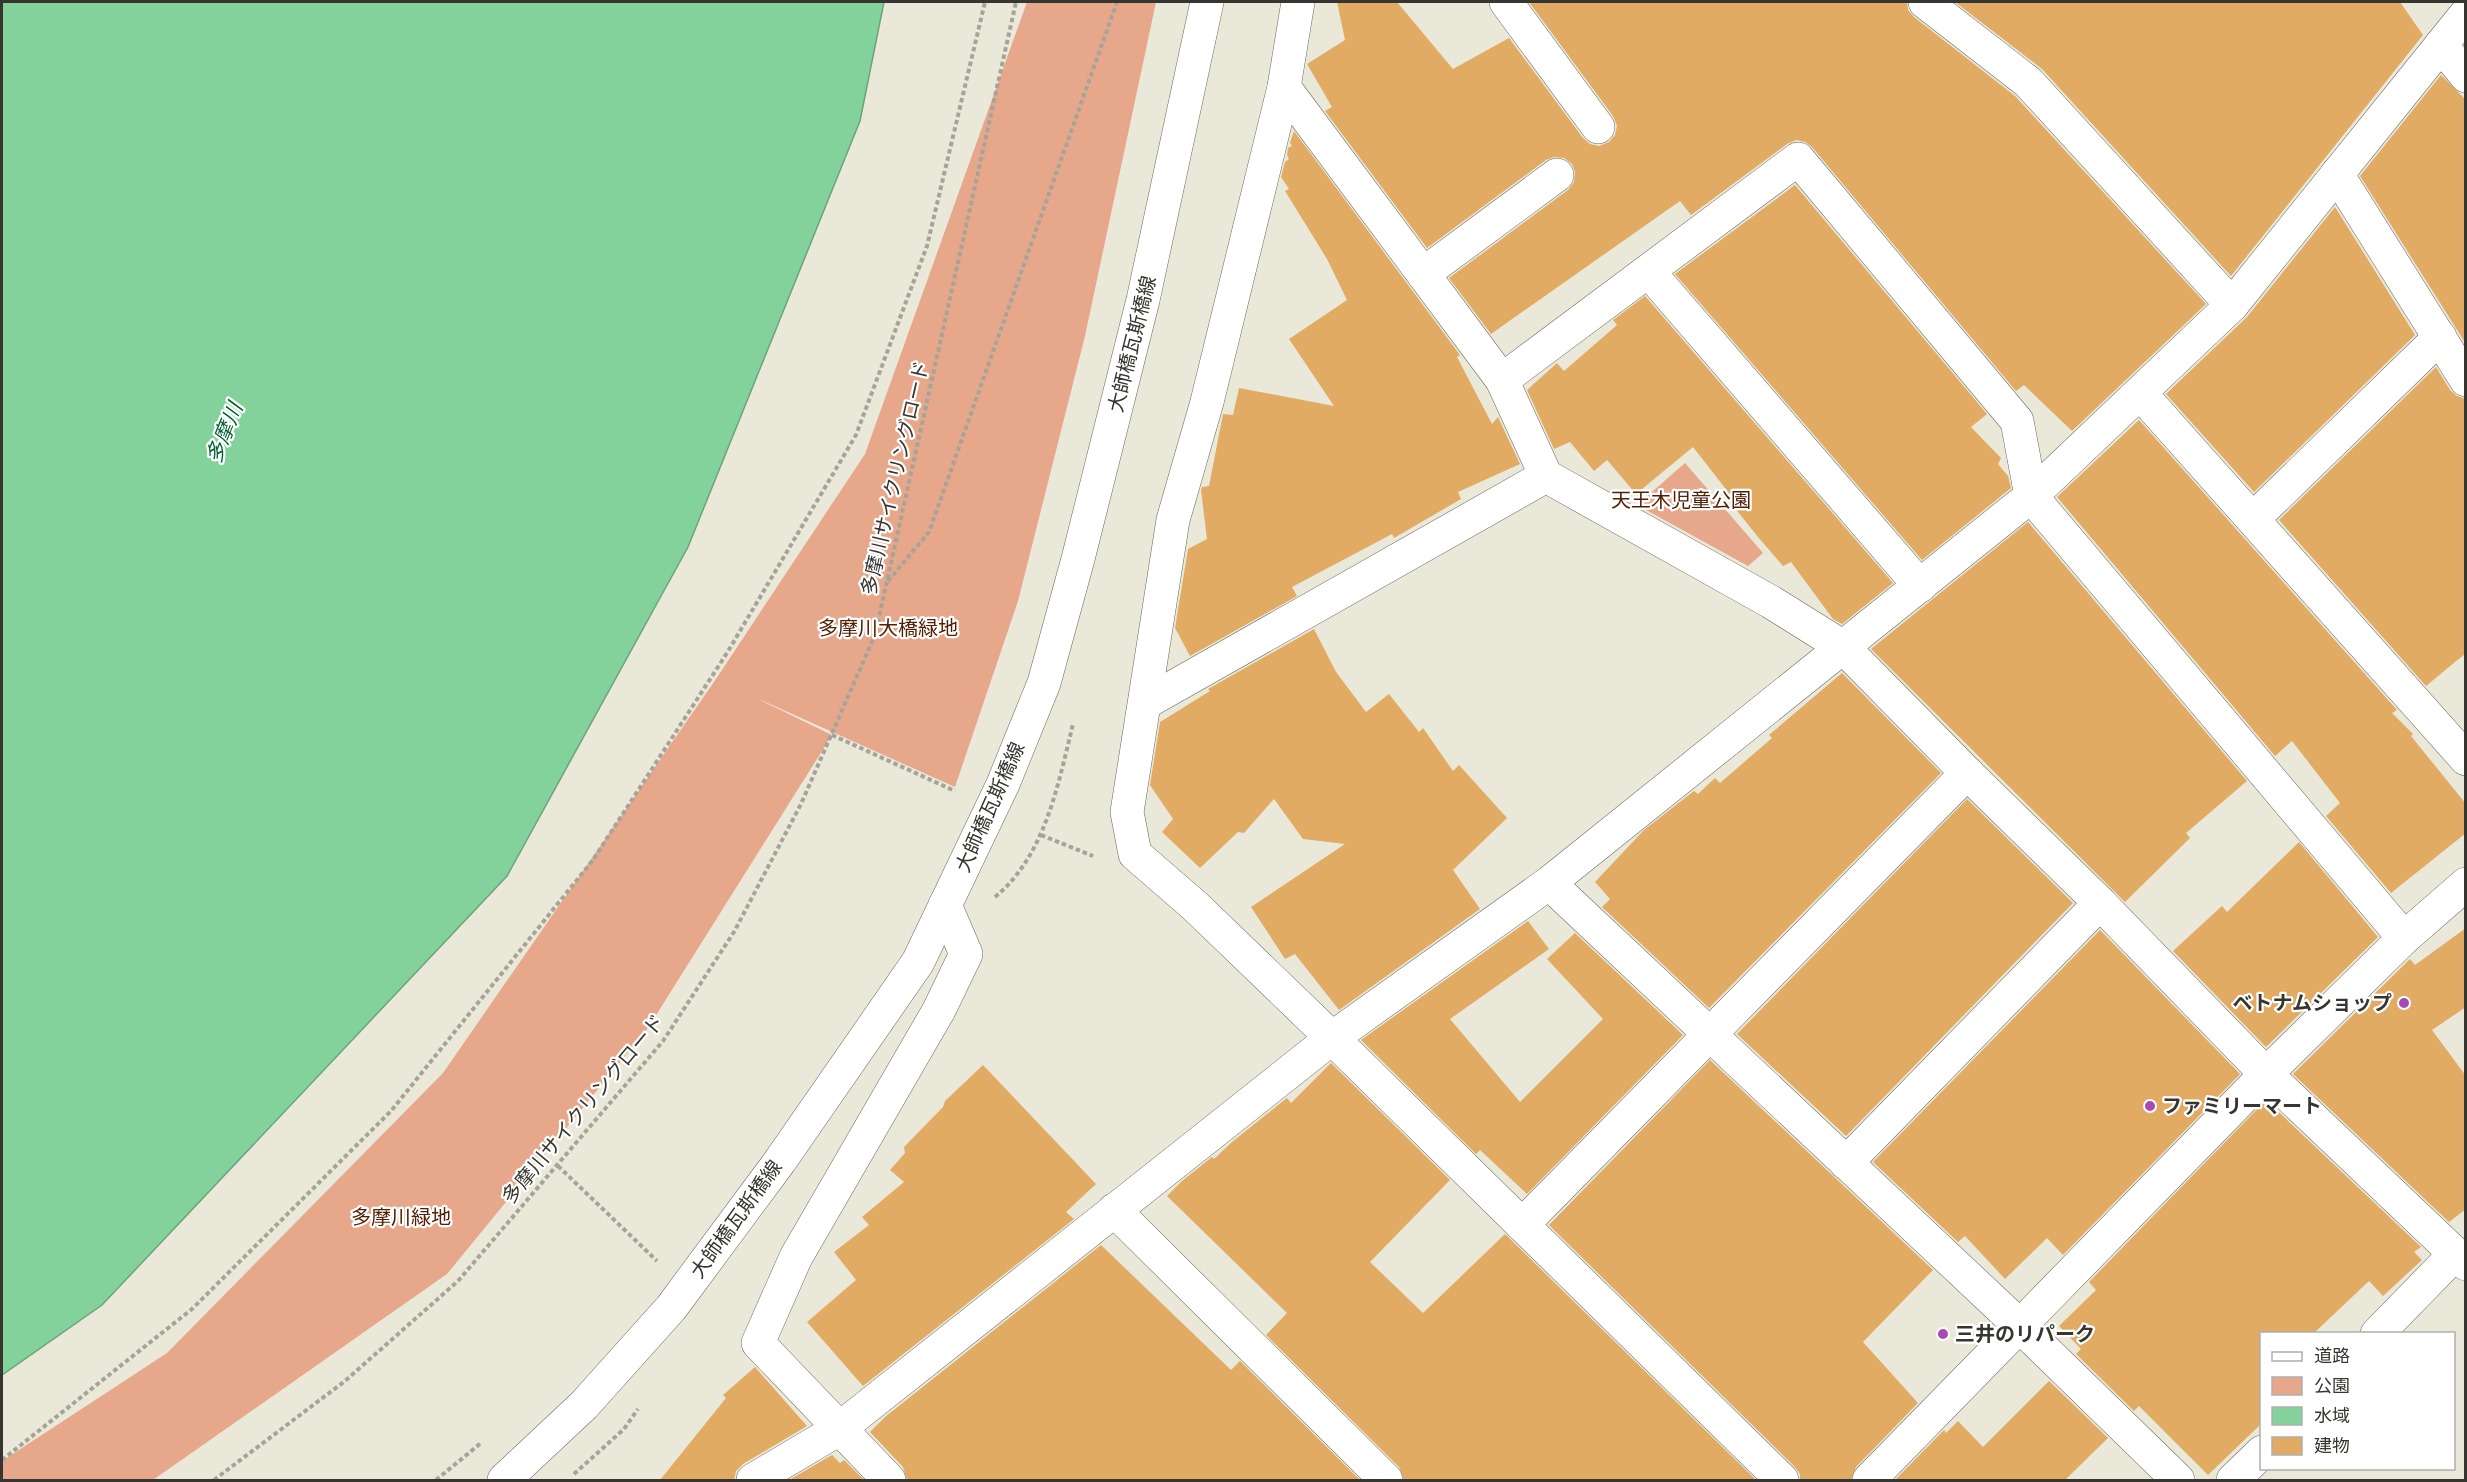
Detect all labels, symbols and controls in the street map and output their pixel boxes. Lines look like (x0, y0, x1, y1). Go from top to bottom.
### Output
street label: 大師橋瓦斯橋線 (1103, 273, 1161, 415)
street label: 多摩川サイクリングロード (856, 359, 934, 597)
water label: 多摩川 (201, 397, 248, 467)
park label: 天王木児童公園 (1611, 488, 1751, 512)
park label: 多摩川大橋緑地 (818, 616, 958, 640)
street label: 大師橋瓦斯橋線 (951, 738, 1029, 876)
place label: ベトナムショップ (2233, 991, 2392, 1015)
marker: ベトナムショップ (2397, 996, 2411, 1010)
street label: 多摩川サイクリングロード (497, 1010, 669, 1208)
place label: ファミリーマート (2162, 1094, 2322, 1118)
marker: ファミリーマート (2143, 1099, 2157, 1113)
street label: 大師橋瓦斯橋線 (685, 1155, 787, 1283)
park label: 多摩川緑地 (351, 1205, 451, 1229)
place label: 三井のリパーク (1955, 1322, 2095, 1346)
marker: 三井のリパーク (1936, 1327, 1950, 1341)
legend (2260, 1332, 2455, 1470)
text: 道路 (2314, 1345, 2350, 1367)
text: 公園 (2314, 1375, 2350, 1397)
text: 水域 (2314, 1405, 2350, 1427)
text: 建物 (2314, 1435, 2350, 1457)

